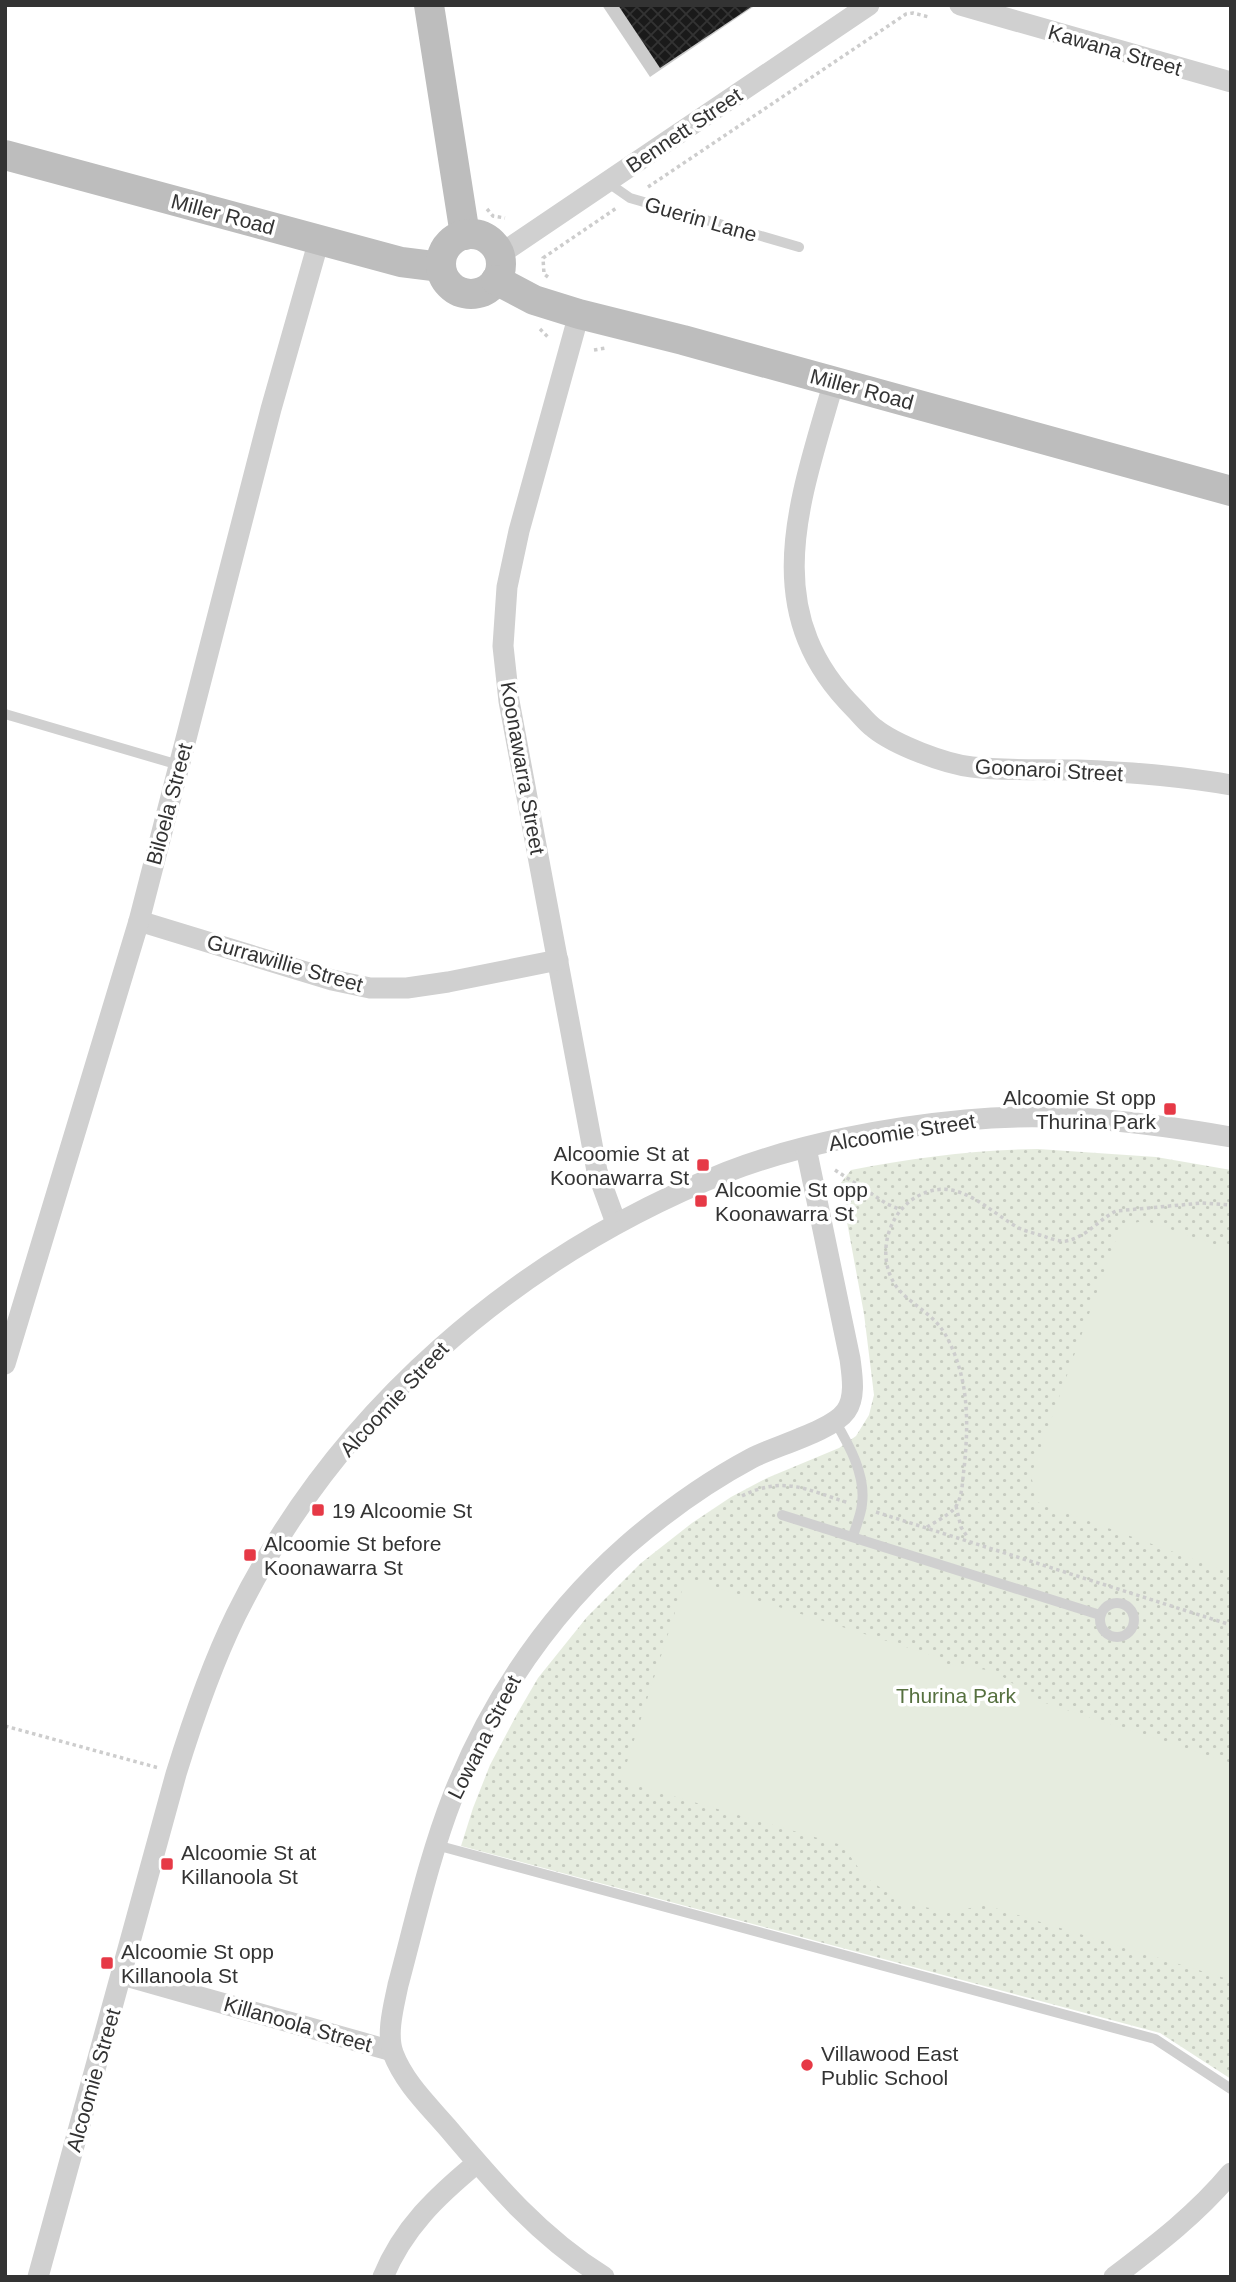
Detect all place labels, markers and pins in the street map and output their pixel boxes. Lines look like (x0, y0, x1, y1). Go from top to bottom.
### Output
place label: Alcoomie St opp Thurina Park (1003, 1086, 1156, 1133)
marker: Alcoomie St opp Thurina Park (1162, 1101, 1178, 1117)
place label: Alcoomie St at Koonawarra St (550, 1142, 689, 1189)
marker: Alcoomie St at Koonawarra St (695, 1157, 711, 1173)
place label: Alcoomie St opp Koonawarra St (715, 1178, 868, 1225)
marker: Alcoomie St opp Koonawarra St (693, 1193, 709, 1209)
place label: 19 Alcoomie St (332, 1499, 472, 1522)
marker: 19 Alcoomie St (310, 1502, 326, 1518)
place label: Alcoomie St before Koonawarra St (264, 1532, 441, 1579)
marker: Alcoomie St before Koonawarra St (242, 1547, 258, 1563)
place label: Alcoomie St at Killanoola St (181, 1841, 317, 1888)
marker: Alcoomie St at Killanoola St (159, 1856, 175, 1872)
place label: Alcoomie St opp Killanoola St (121, 1940, 274, 1987)
marker: Alcoomie St opp Killanoola St (99, 1955, 115, 1971)
place label: Villawood East Public School (821, 2042, 959, 2089)
marker: Villawood East Public School (799, 2057, 815, 2073)

